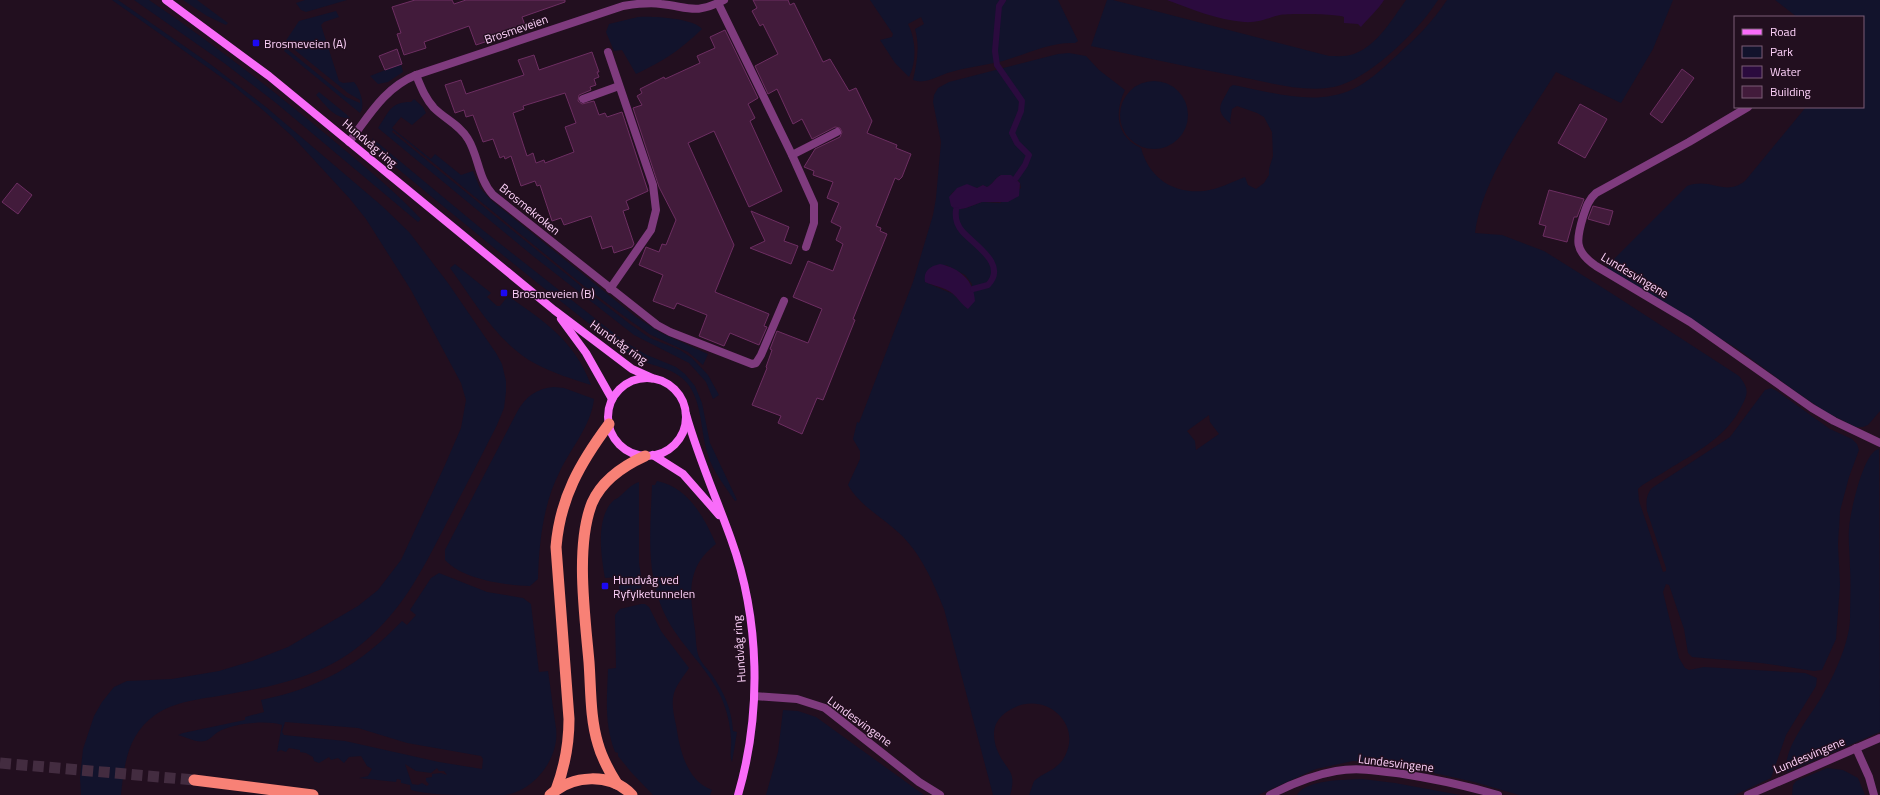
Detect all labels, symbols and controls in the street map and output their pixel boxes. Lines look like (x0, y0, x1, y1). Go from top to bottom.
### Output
street label: Brosmeveien (482, 9, 550, 49)
legend (1734, 16, 1864, 108)
text: Road (1770, 22, 1796, 41)
place label: Brosmeveien (A) (264, 34, 346, 53)
marker: Brosmeveien (A) (251, 38, 261, 48)
text: Park (1770, 42, 1793, 61)
text: Water (1770, 62, 1801, 81)
text: Building (1770, 82, 1811, 101)
street label: Hundvåg ring (338, 114, 402, 172)
street label: Brosmekroken (495, 178, 565, 240)
street label: Lundesvingene (1598, 247, 1672, 303)
place label: Brosmeveien (B) (512, 284, 595, 303)
marker: Brosmeveien (B) (499, 288, 509, 298)
street label: Hundvåg ring (586, 315, 652, 369)
place label: Hundvåg ved Ryfylketunnelen (613, 570, 695, 603)
marker: Hundvåg ved Ryfylketunnelen (600, 581, 610, 591)
street label: Hundvåg ring (727, 615, 751, 683)
street label: Lundesvingene (824, 691, 896, 751)
street label: Lundesvingene (1770, 731, 1848, 779)
street label: Lundesvingene (1357, 749, 1435, 777)

